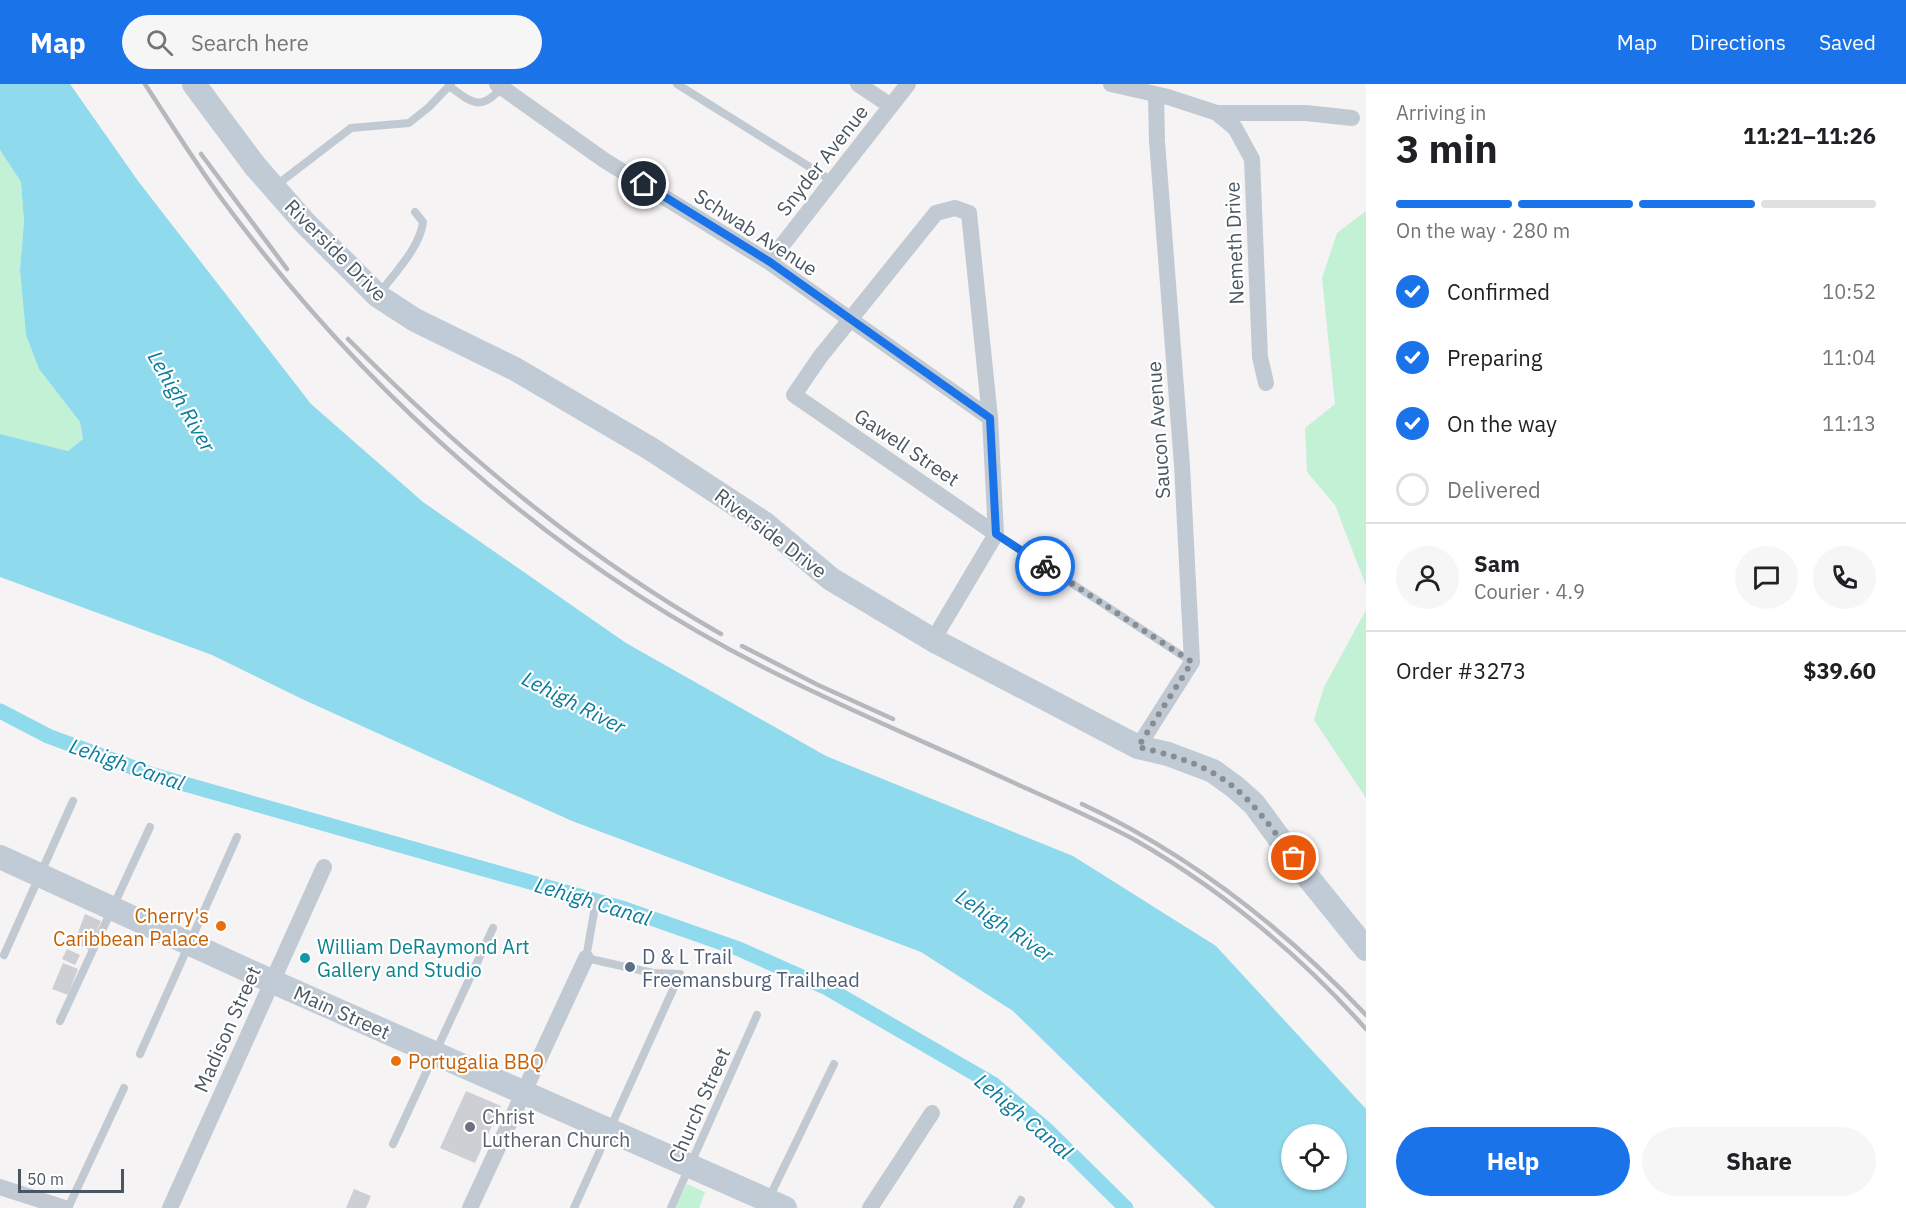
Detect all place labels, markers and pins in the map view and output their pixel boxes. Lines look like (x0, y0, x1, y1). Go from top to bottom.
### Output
pin (618, 158, 669, 209)
pin (1268, 832, 1319, 883)
place label: Cherry's Caribbean Palace (53, 902, 209, 952)
marker: Cherry's Caribbean Palace (214, 919, 228, 933)
place label: William DeRaymond Art Gallery and Studio (317, 933, 530, 983)
place label: D & L Trail Freemansburg Trailhead (642, 943, 860, 993)
marker: William DeRaymond Art Gallery and Studio (298, 951, 312, 965)
marker: D & L Trail Freemansburg Trailhead (623, 960, 637, 974)
place label: Portugalia BBQ (408, 1048, 544, 1075)
marker: Portugalia BBQ (389, 1054, 403, 1068)
place label: Christ Lutheran Church (482, 1103, 630, 1153)
marker: Christ Lutheran Church (463, 1120, 477, 1134)

